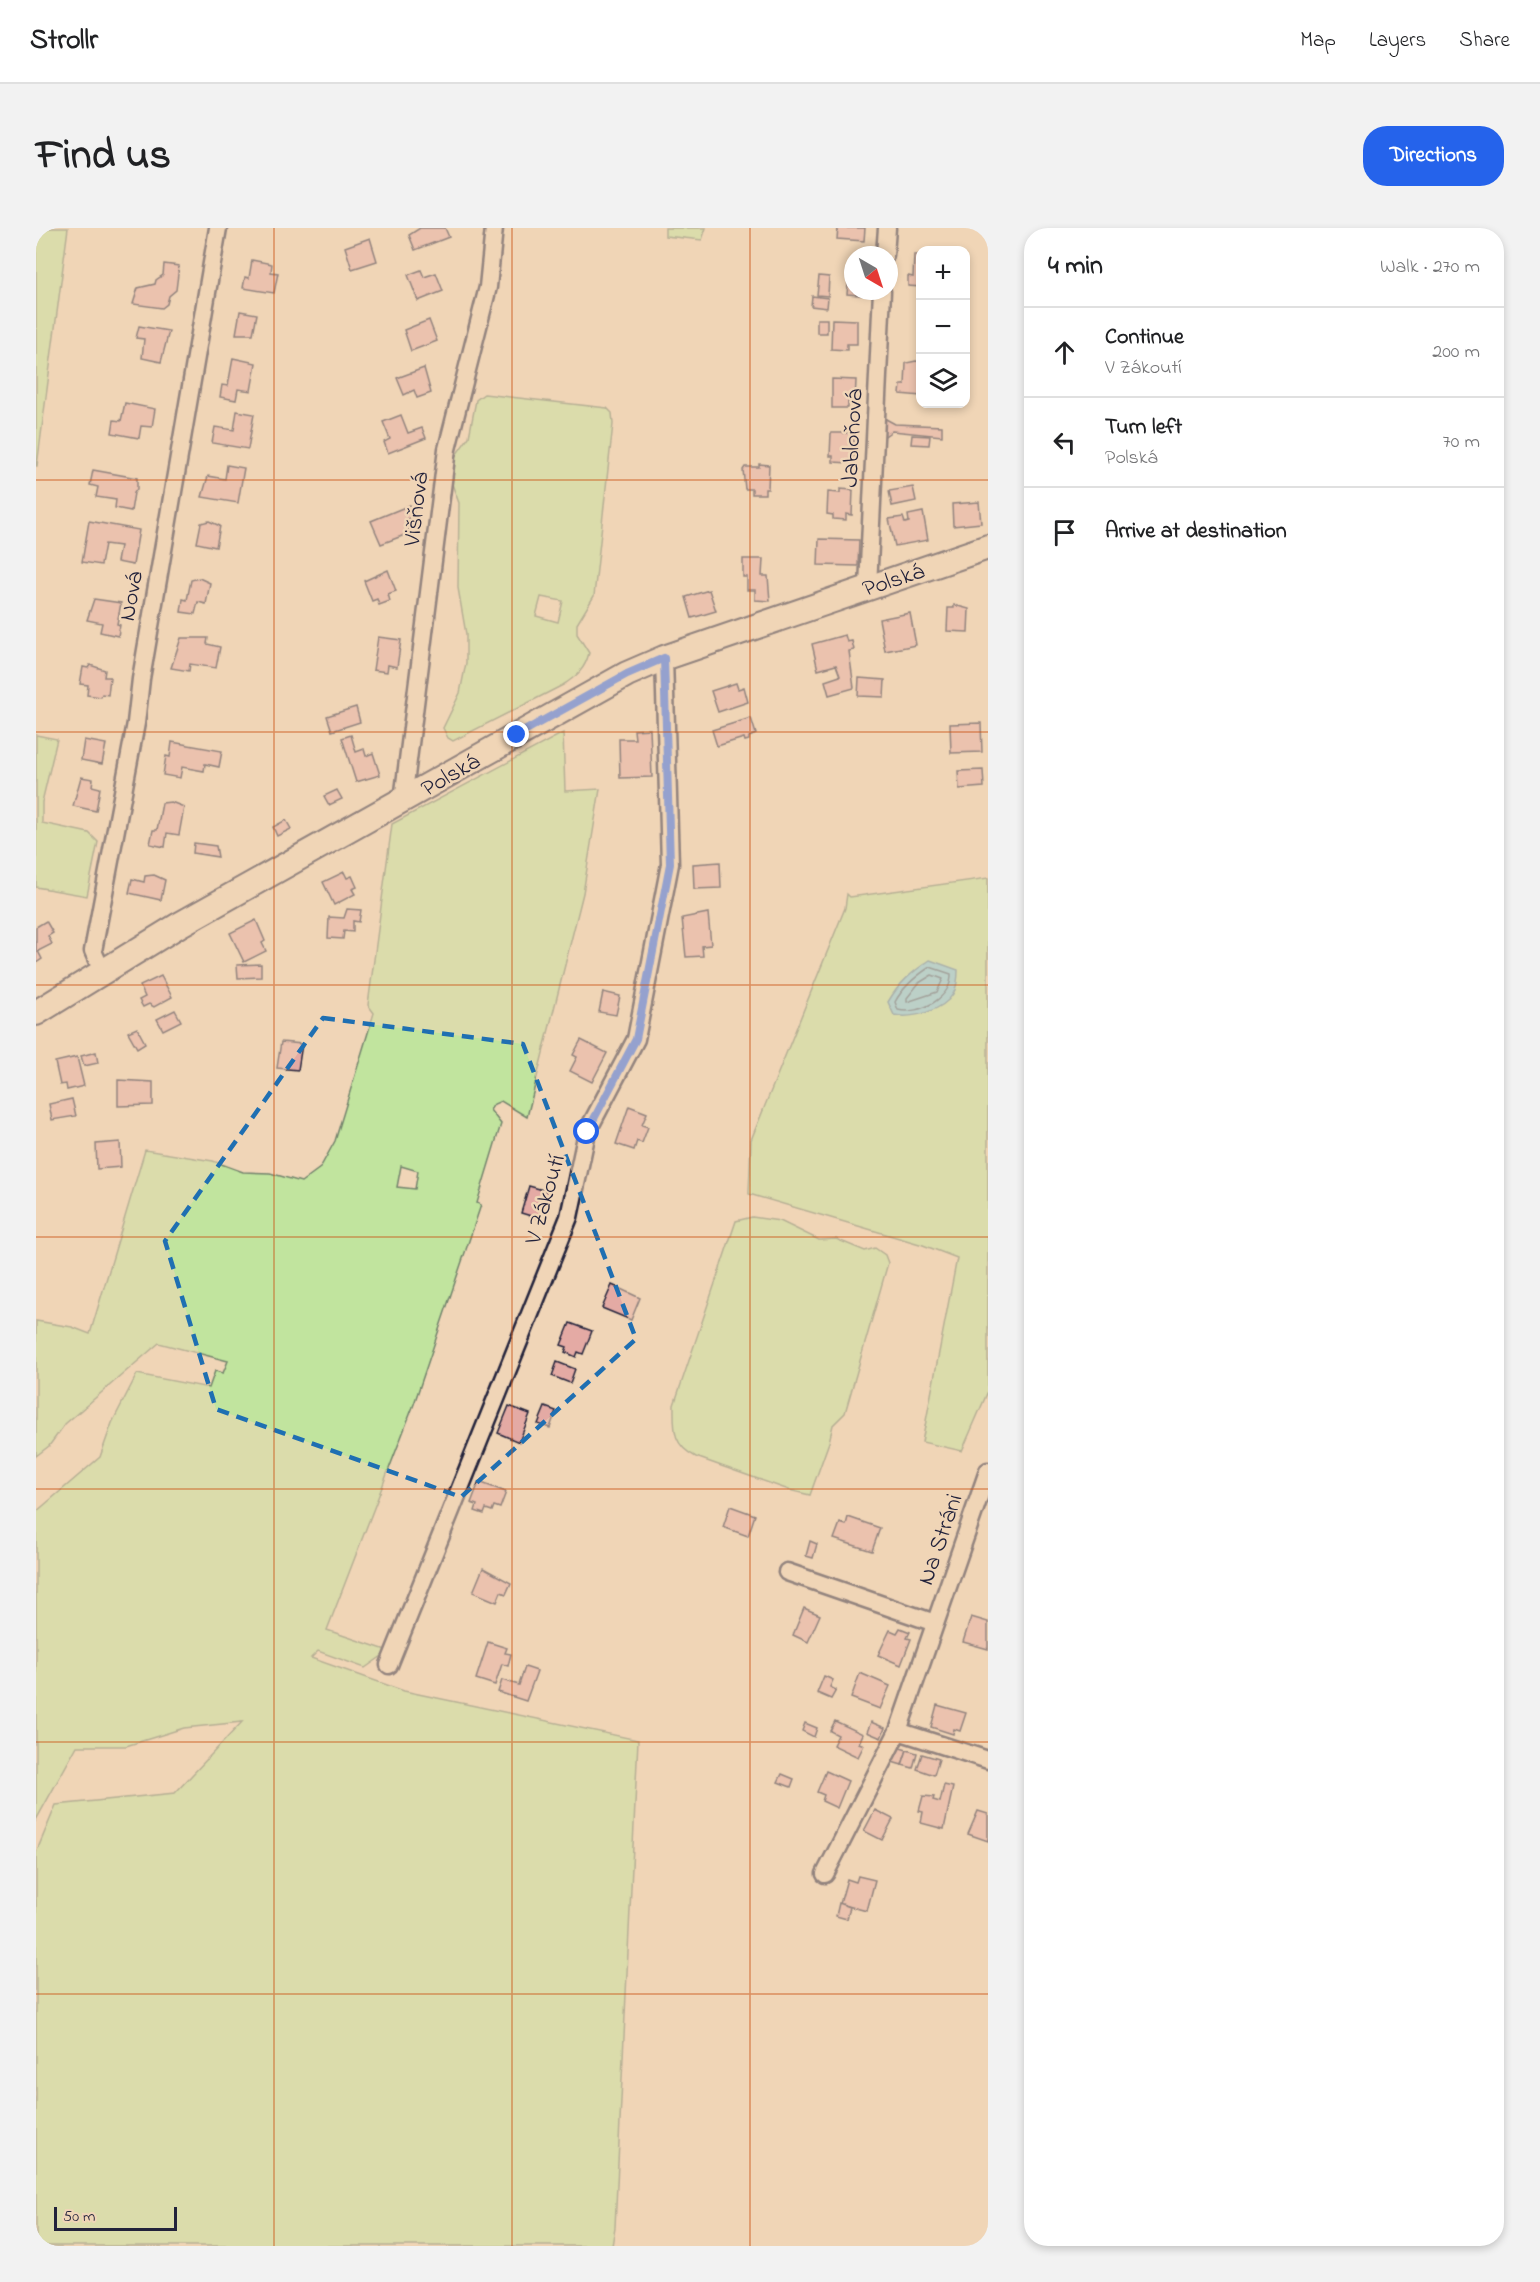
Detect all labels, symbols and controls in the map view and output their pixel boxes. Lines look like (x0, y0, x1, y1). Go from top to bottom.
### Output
text: Strollr (30, 21, 98, 62)
text: Map (1300, 26, 1336, 56)
text: Layers (1369, 26, 1426, 56)
text: Share (1459, 26, 1510, 56)
text: Find us (36, 126, 171, 187)
button: Directions (1363, 126, 1504, 186)
north arrow (844, 246, 898, 300)
map controls (916, 246, 970, 408)
button: + (916, 246, 970, 300)
text: 4 min (1048, 248, 1103, 286)
text: Walk · 270 m (1380, 253, 1480, 282)
button: − (916, 300, 970, 354)
text: Continue (1105, 322, 1184, 354)
icon: ahead (1048, 336, 1081, 369)
text: 200 m (1432, 338, 1480, 367)
button: layers (916, 354, 970, 408)
text: V Zákoutí (1105, 354, 1182, 383)
street label: Jabloňová (833, 388, 874, 488)
text: Turn left (1105, 412, 1182, 444)
icon: left (1048, 426, 1081, 459)
text: 70 m (1443, 428, 1480, 457)
text: Polská (1105, 444, 1158, 473)
street label: Višňová (395, 470, 439, 550)
icon: arrive (1048, 516, 1081, 549)
text: Arrive at destination (1105, 516, 1287, 548)
street label: Polská (858, 555, 929, 608)
street label: Nová (111, 569, 154, 624)
route end (503, 721, 529, 747)
street label: Polská (415, 745, 487, 807)
route start (573, 1118, 599, 1144)
street label: V Zákoutí (517, 1151, 576, 1250)
street label: Na Stráni (909, 1489, 973, 1590)
scale bar (54, 2204, 177, 2232)
text: 50 m (63, 2205, 95, 2229)

